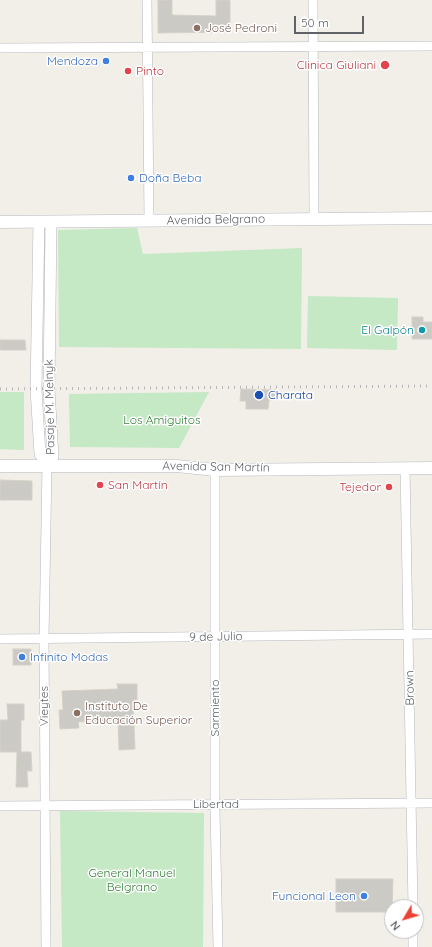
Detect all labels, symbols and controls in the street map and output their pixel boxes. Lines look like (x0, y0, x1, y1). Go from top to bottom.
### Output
scale bar (296, 8, 366, 34)
text: 50 m (301, 15, 329, 30)
place label: José Pedroni (205, 21, 277, 35)
marker: José Pedroni (192, 23, 202, 33)
place label: Mendoza (47, 54, 98, 68)
marker: Mendoza (101, 56, 111, 66)
place label: Clinica Giuliani (297, 58, 376, 72)
marker: Clinica Giuliani (379, 59, 391, 71)
place label: Pinto (136, 64, 164, 78)
marker: Pinto (123, 66, 133, 76)
place label: Doña Beba (139, 171, 202, 185)
marker: Doña Beba (126, 173, 136, 183)
street label: Avenida Belgrano (167, 212, 265, 228)
place label: El Galpón (361, 323, 414, 337)
marker: El Galpón (417, 325, 427, 335)
street label: Pasaje M. Melnyk (42, 359, 58, 455)
place label: Charata (268, 388, 313, 402)
marker: Charata (253, 389, 265, 401)
park label: Los Amiguitos (123, 413, 201, 427)
street label: Avenida San Martín (162, 459, 270, 475)
place label: San Martín (108, 478, 168, 492)
marker: San Martín (95, 480, 105, 490)
place label: Tejedor (339, 480, 381, 494)
marker: Tejedor (384, 482, 394, 492)
street label: 9 de Julio (189, 629, 243, 645)
place label: Infinito Modas (30, 650, 108, 664)
marker: Infinito Modas (17, 652, 27, 662)
street label: Brown (402, 670, 418, 706)
street label: Sarmiento (208, 679, 222, 737)
street label: Vieytes (37, 686, 51, 726)
place label: Instituto De Educación Superior (85, 699, 192, 727)
marker: Instituto De Educación Superior (72, 708, 82, 718)
street label: Libertad (193, 797, 239, 811)
park label: General Manuel Belgrano (88, 866, 176, 894)
place label: Funcional Leon (272, 889, 356, 903)
marker: Funcional Leon (359, 891, 369, 901)
north arrow (384, 899, 424, 939)
text: N (387, 918, 403, 933)

